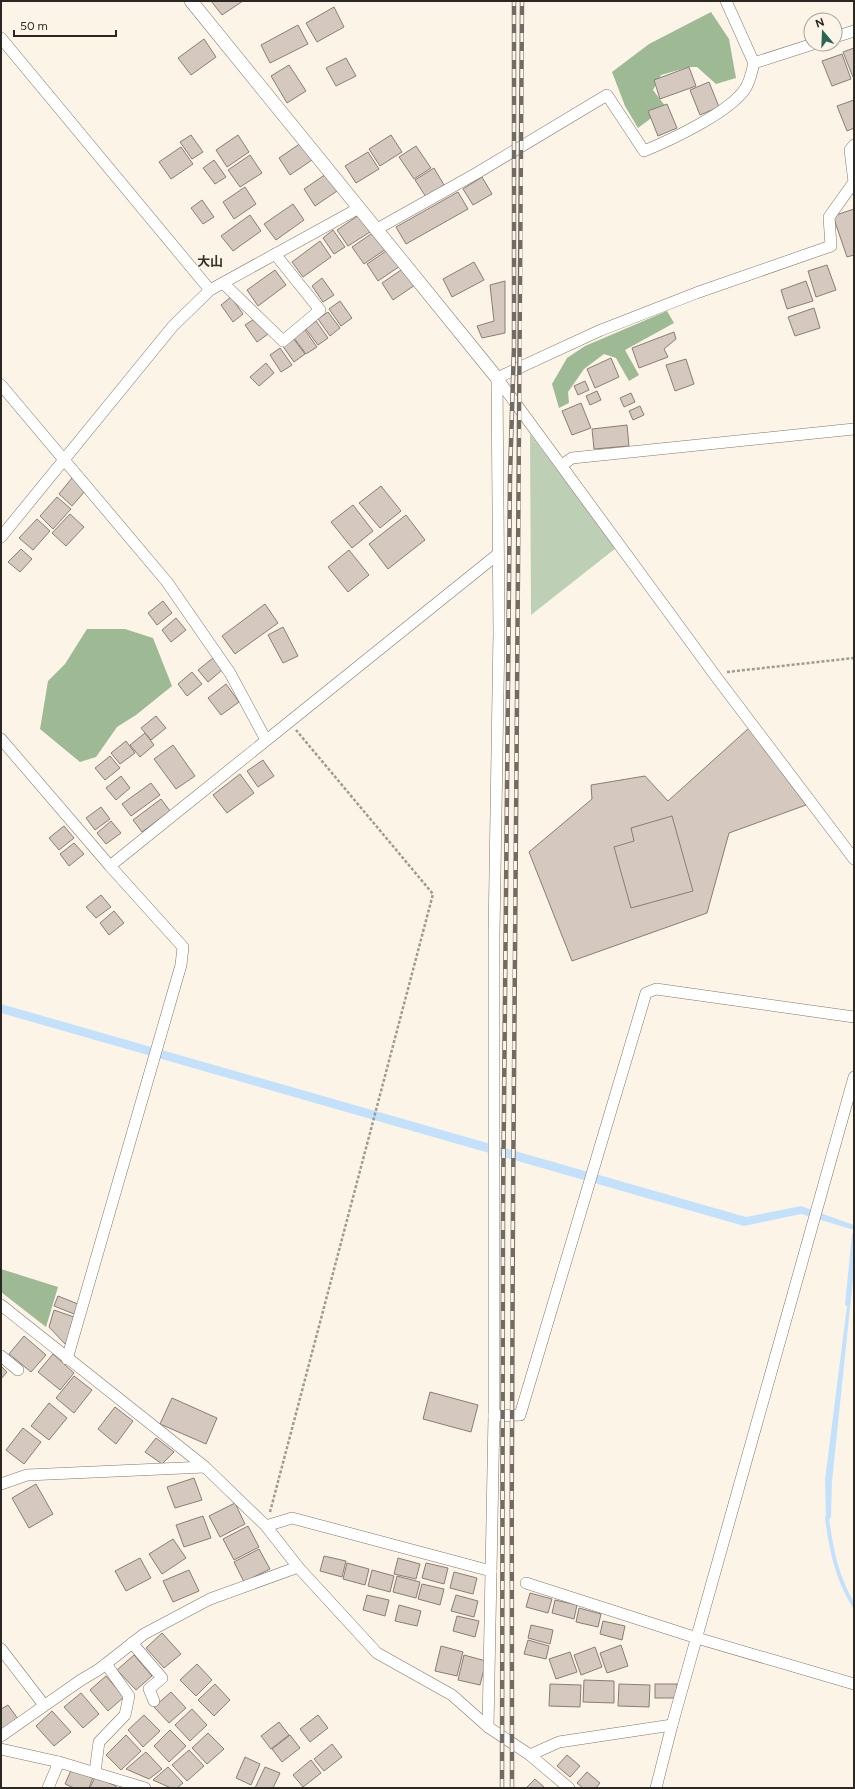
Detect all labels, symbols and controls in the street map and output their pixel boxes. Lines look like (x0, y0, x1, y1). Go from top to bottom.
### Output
scale bar (14, 12, 116, 38)
north arrow (803, 12, 843, 52)
text: N (814, 15, 826, 31)
text: 50 m (20, 19, 48, 33)
district label: 大山 (197, 254, 223, 269)

